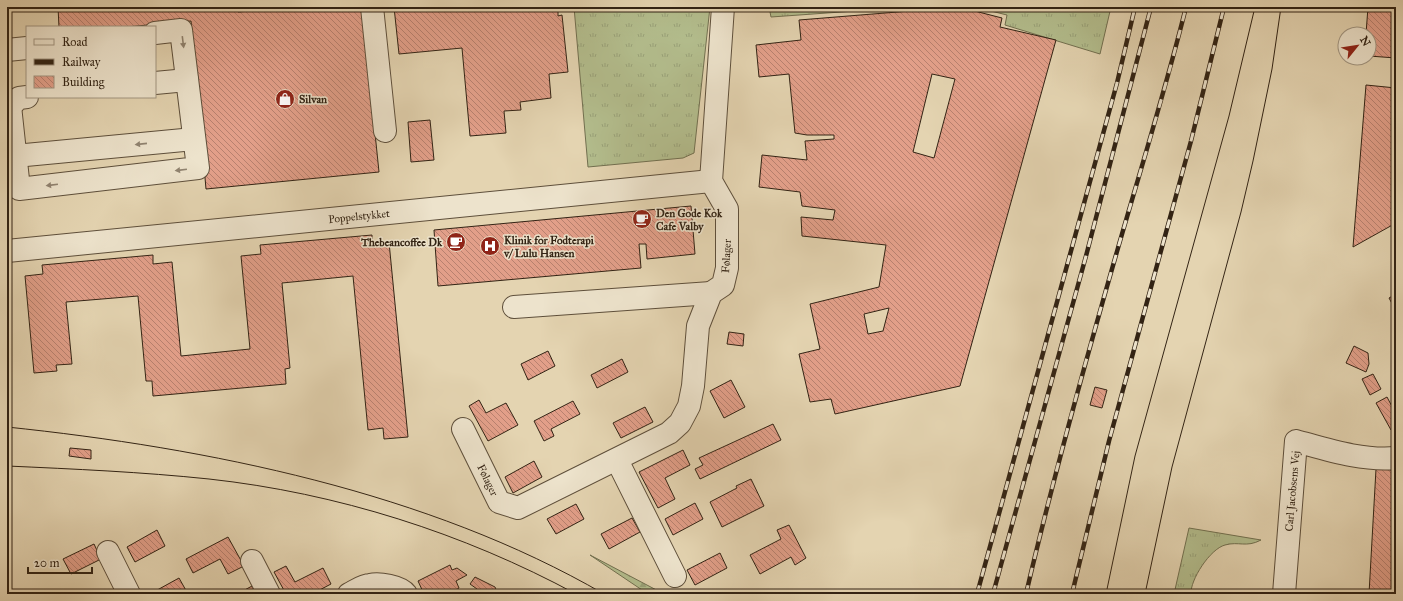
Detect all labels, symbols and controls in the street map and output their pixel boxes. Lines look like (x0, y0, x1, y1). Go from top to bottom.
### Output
legend (26, 26, 156, 98)
north arrow (1337, 26, 1377, 66)
text: N (1357, 34, 1374, 49)
text: Road (62, 35, 88, 49)
one-way arrow (180, 36, 186, 48)
text: Railway (62, 55, 101, 69)
text: Building (62, 75, 105, 90)
shop icon: Silvan (274, 88, 296, 110)
place label: Silvan (299, 93, 327, 106)
one-way arrow (135, 140, 147, 147)
one-way arrow (175, 167, 187, 173)
one-way arrow (46, 182, 58, 188)
street label: Poppelstykket (328, 207, 391, 226)
place label: Den Gode Kok Cafe Valby (656, 207, 723, 234)
cafe icon: Den Gode Kok Cafe Valby (631, 208, 653, 230)
cafe icon: Thebeancoffee Dk (445, 231, 467, 253)
place label: Klinik for Fodterapi v/ Lulu Hansen (503, 234, 595, 260)
hospital icon: Klinik for Fodterapi v/ Lulu Hansen (479, 235, 501, 257)
place label: Thebeancoffee Dk (360, 236, 443, 249)
street label: Følager (719, 238, 734, 273)
street label: Carl Jacobsens Vej (1282, 450, 1304, 532)
street label: Følager (474, 462, 501, 499)
scale bar (28, 549, 92, 575)
text: 20 m (34, 556, 60, 570)

